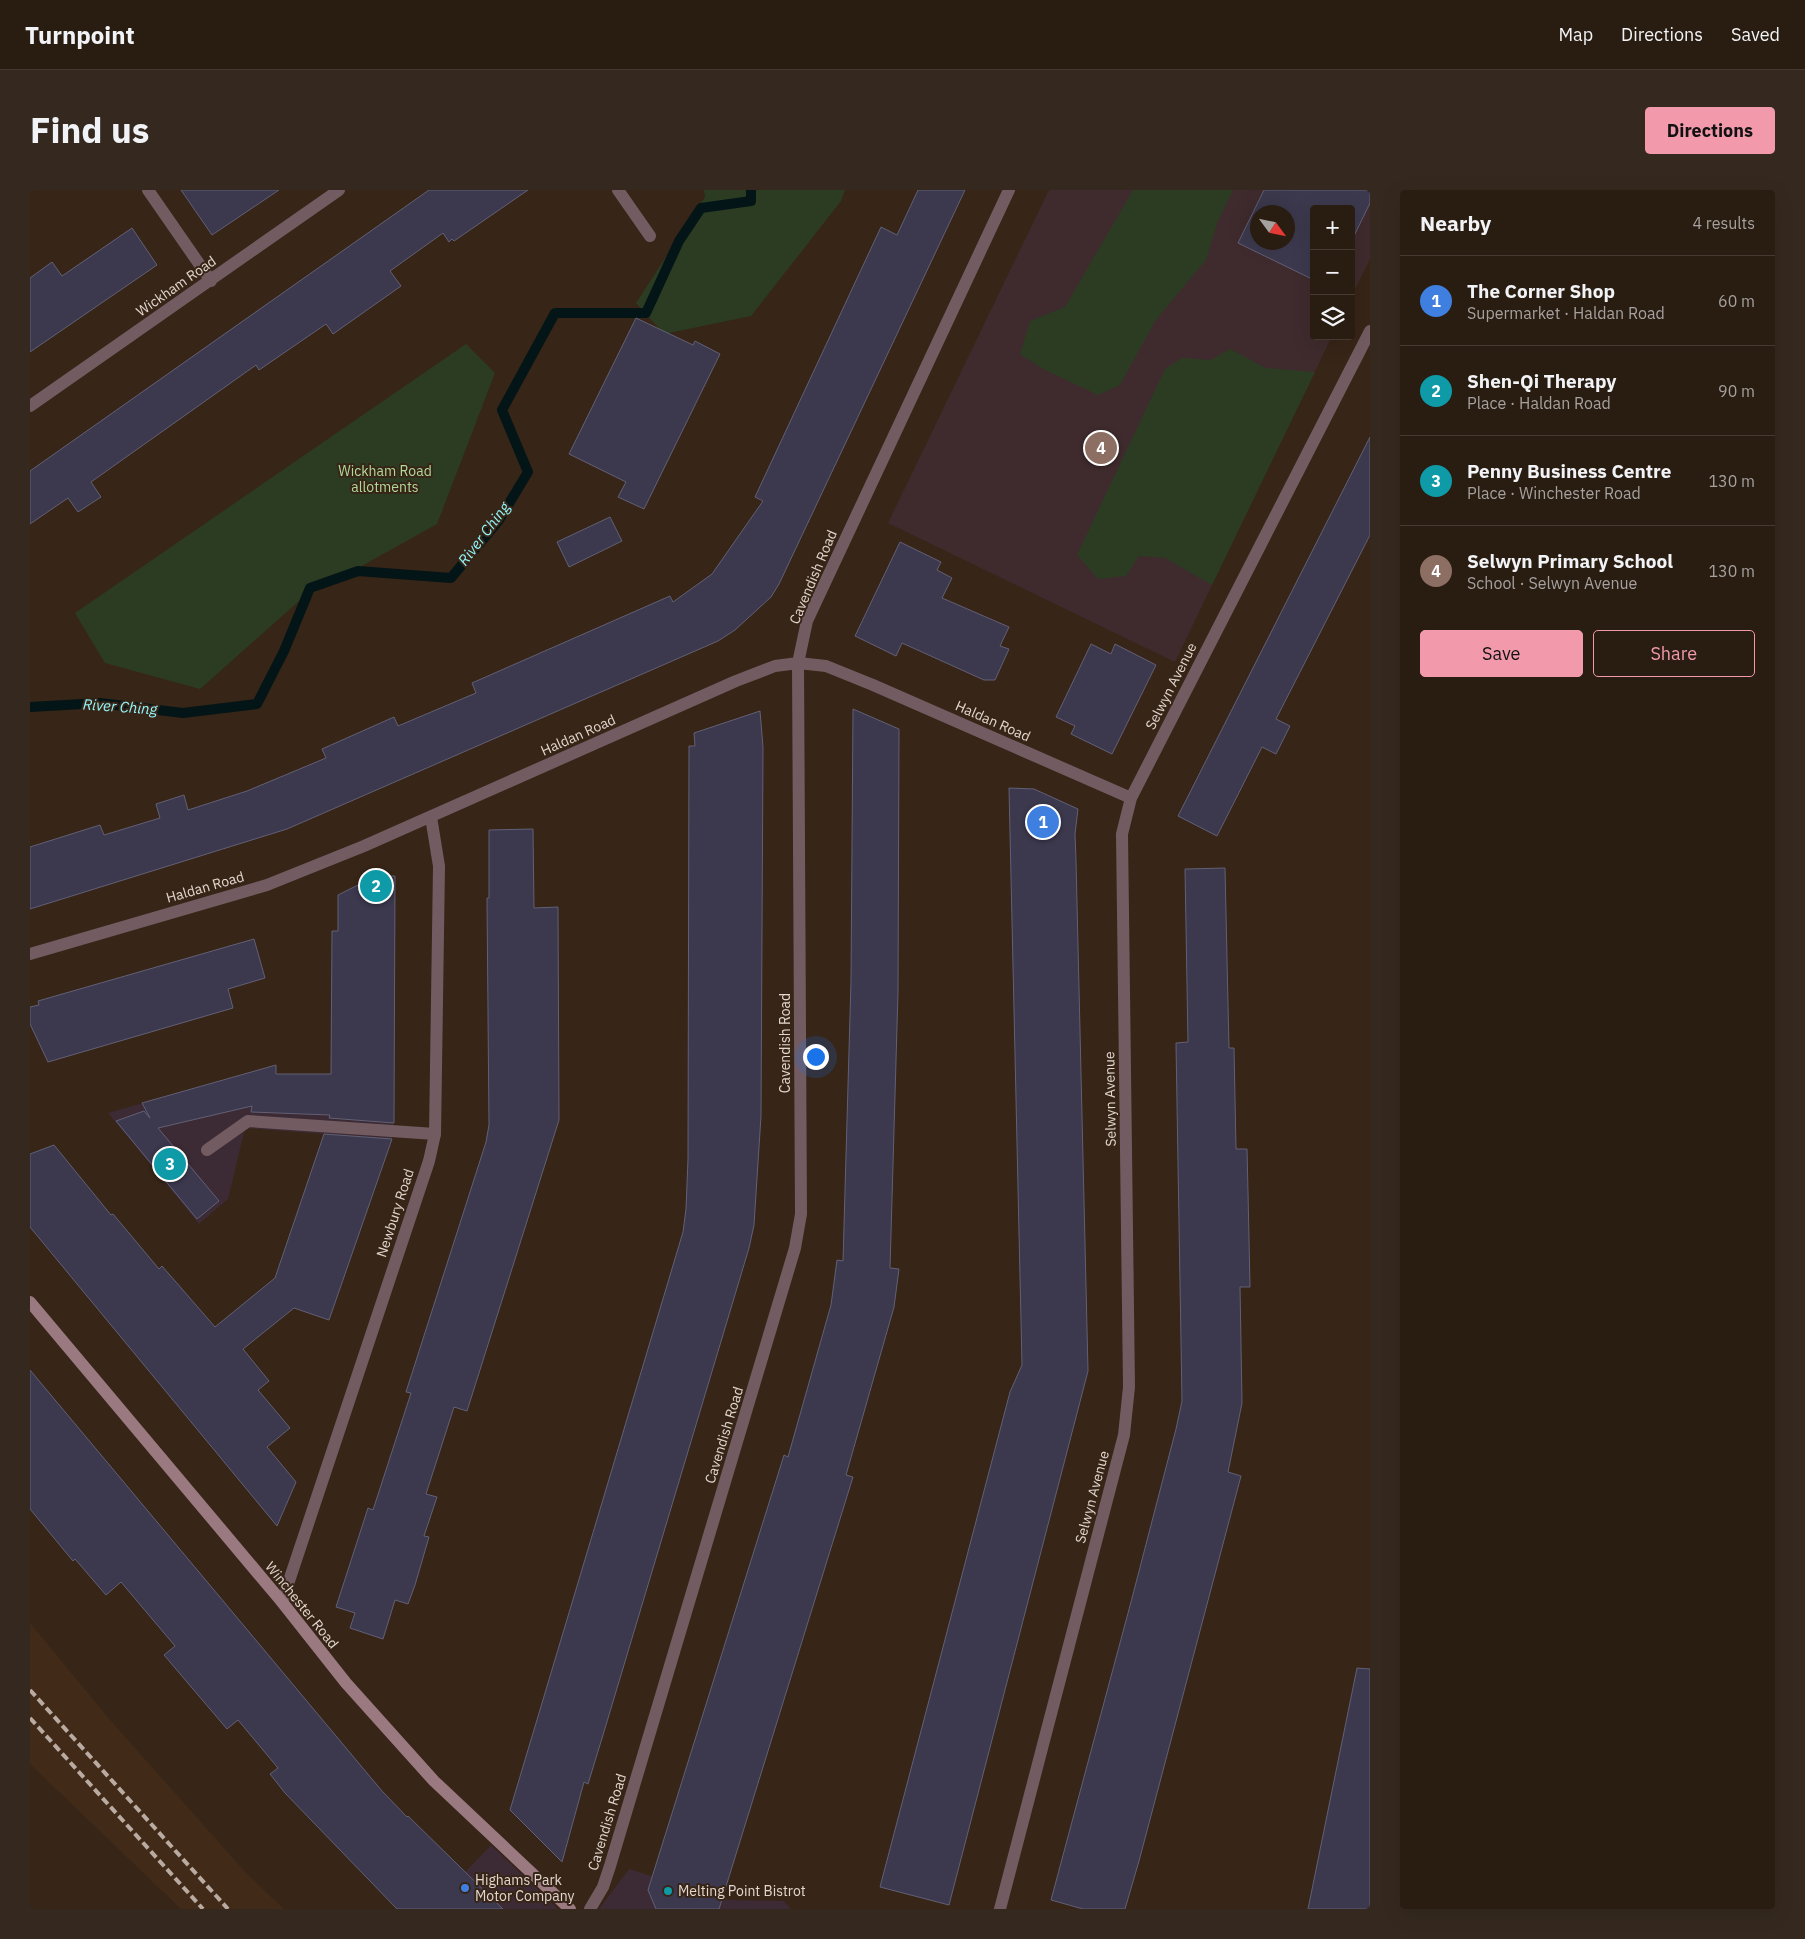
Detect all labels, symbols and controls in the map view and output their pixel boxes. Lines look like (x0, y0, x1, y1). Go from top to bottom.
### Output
text: Turnpoint (25, 19, 135, 51)
text: Map (1558, 23, 1593, 46)
text: Directions (1621, 23, 1703, 46)
text: Saved (1731, 23, 1780, 46)
text: Find us (30, 107, 149, 153)
button: Directions (1645, 107, 1775, 154)
north arrow (1250, 205, 1295, 250)
map controls (1310, 205, 1355, 340)
button: + (1310, 205, 1355, 250)
text: Nearby (1420, 209, 1491, 237)
text: 4 results (1692, 213, 1755, 233)
button: − (1310, 250, 1355, 295)
street label: Wickham Road (133, 252, 219, 320)
text: The Corner Shop (1467, 279, 1615, 303)
text: 1 (1431, 291, 1441, 311)
text: 60 m (1718, 291, 1755, 311)
button: layers (1310, 295, 1355, 340)
text: Supermarket · Haldan Road (1467, 303, 1665, 323)
text: Shen-Qi Therapy (1467, 369, 1616, 393)
text: 2 (1431, 381, 1441, 401)
text: 90 m (1718, 381, 1755, 401)
text: Place · Haldan Road (1467, 393, 1611, 413)
pin: 4 (1085, 429, 1117, 467)
text: Penny Business Centre (1467, 459, 1671, 483)
park label: Wickham Road allotments (338, 462, 432, 496)
text: 3 (1431, 471, 1441, 491)
text: 130 m (1708, 471, 1755, 491)
text: Place · Winchester Road (1467, 483, 1641, 503)
water label: River Ching (454, 497, 514, 569)
street label: Cavendish Road (785, 527, 841, 627)
text: Selwyn Primary School (1467, 549, 1673, 573)
text: 4 (1431, 561, 1441, 581)
text: 130 m (1708, 561, 1755, 581)
text: School · Selwyn Avenue (1467, 573, 1637, 593)
button: Save (1420, 630, 1583, 677)
button: Share (1593, 630, 1755, 677)
street label: Selwyn Avenue (1141, 639, 1201, 733)
water label: River Ching (82, 694, 159, 719)
street label: Haldan Road (953, 696, 1033, 746)
street label: Haldan Road (538, 710, 618, 760)
pin: 1 (1027, 803, 1059, 841)
street label: Haldan Road (164, 867, 246, 907)
pin: 2 (360, 867, 392, 905)
street label: Cavendish Road (776, 993, 794, 1093)
your location (803, 1044, 829, 1070)
street label: Selwyn Avenue (1100, 1051, 1120, 1147)
pin: 3 (154, 1145, 186, 1183)
street label: Newbury Road (372, 1166, 418, 1260)
street label: Cavendish Road (701, 1384, 747, 1486)
street label: Selwyn Avenue (1071, 1448, 1113, 1545)
street label: Winchester Road (261, 1558, 343, 1652)
street label: Cavendish Road (584, 1771, 630, 1873)
place label: Highams Park Motor Company (475, 1871, 575, 1905)
marker: Highams Park Motor Company (459, 1882, 471, 1894)
place label: Melting Point Bistrot (678, 1882, 806, 1900)
marker: Melting Point Bistrot (662, 1885, 674, 1897)

